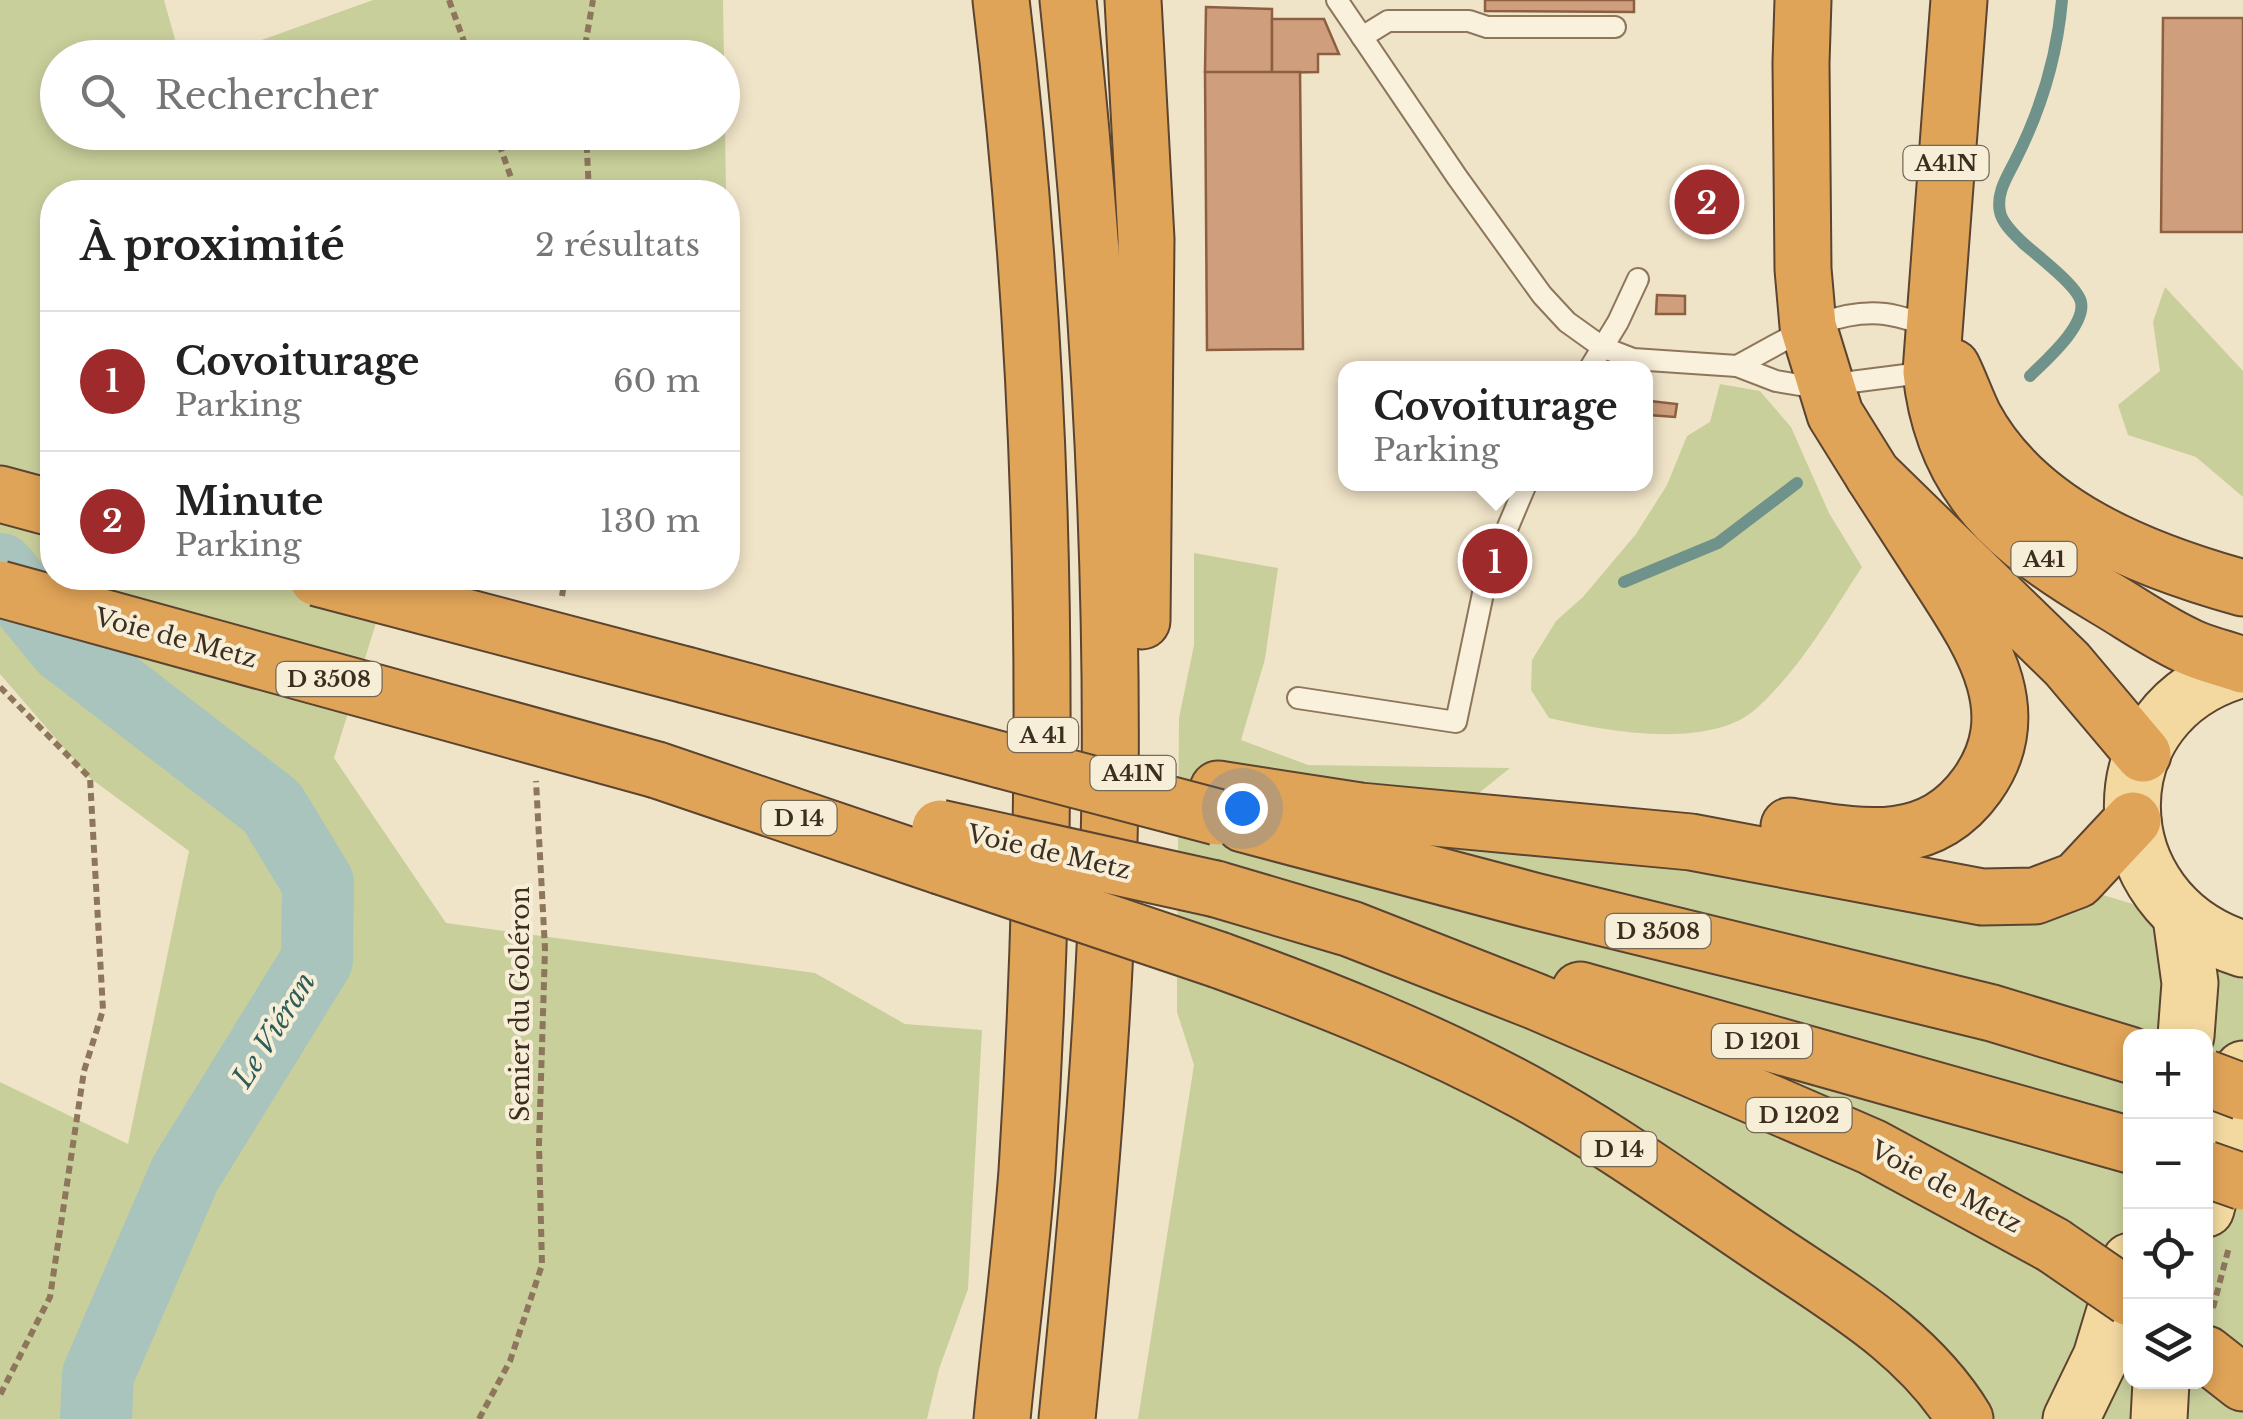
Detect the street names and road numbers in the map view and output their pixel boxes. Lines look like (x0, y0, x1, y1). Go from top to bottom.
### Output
road number: A41N (1904, 146, 1988, 180)
road number: A41 (2012, 542, 2076, 576)
street label: Voie de Metz (91, 601, 260, 675)
road number: D 3508 (276, 662, 382, 696)
road number: A 41 (1008, 718, 1078, 752)
road number: A41N (1090, 756, 1176, 790)
road number: D 14 (762, 801, 836, 835)
street label: Voie de Metz (963, 818, 1134, 886)
street label: Senier du Goléron (505, 886, 536, 1122)
road number: D 3508 (1606, 914, 1710, 948)
road number: D 1201 (1712, 1024, 1812, 1058)
road number: D 1202 (1746, 1098, 1852, 1132)
road number: D 14 (1582, 1132, 1656, 1166)
street label: Voie de Metz (1864, 1134, 2027, 1240)

